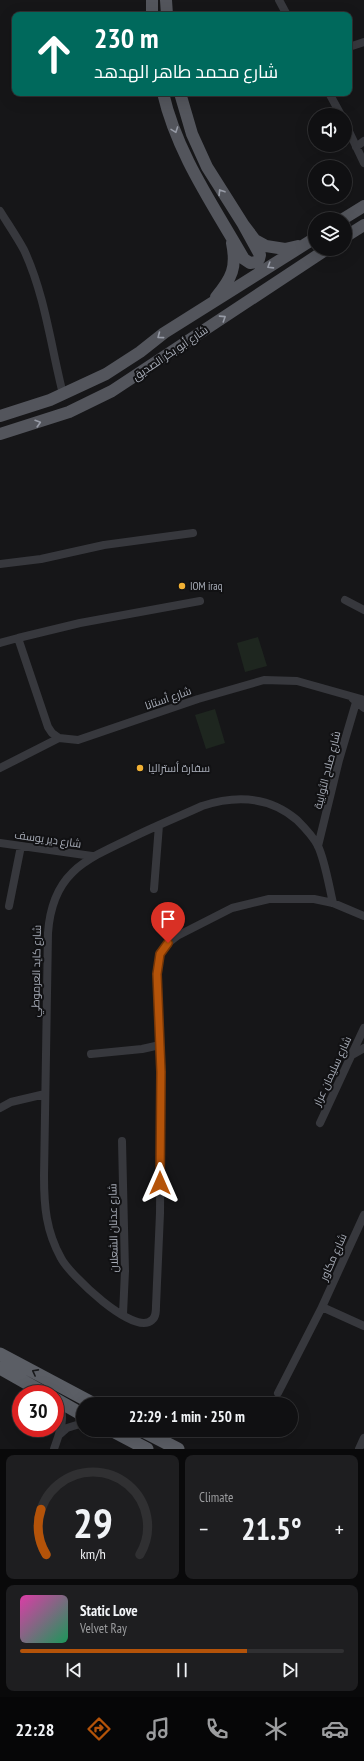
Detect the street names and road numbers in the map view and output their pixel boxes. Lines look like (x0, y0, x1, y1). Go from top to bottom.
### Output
street label: شارع أبو بكر الصديق (130, 323, 211, 384)
street label: شارع أستانا (143, 684, 193, 713)
street label: شارع صلاح الثوايبة (311, 730, 344, 811)
street label: شارع دير يوسف (13, 827, 82, 852)
street label: شارع كايد العرموطي (28, 925, 46, 1017)
street label: شارع سليمان عرار (309, 1034, 355, 1109)
street label: شارع عدنان الشعلان (105, 1183, 122, 1273)
street label: شارع مكاور (316, 1231, 350, 1284)

